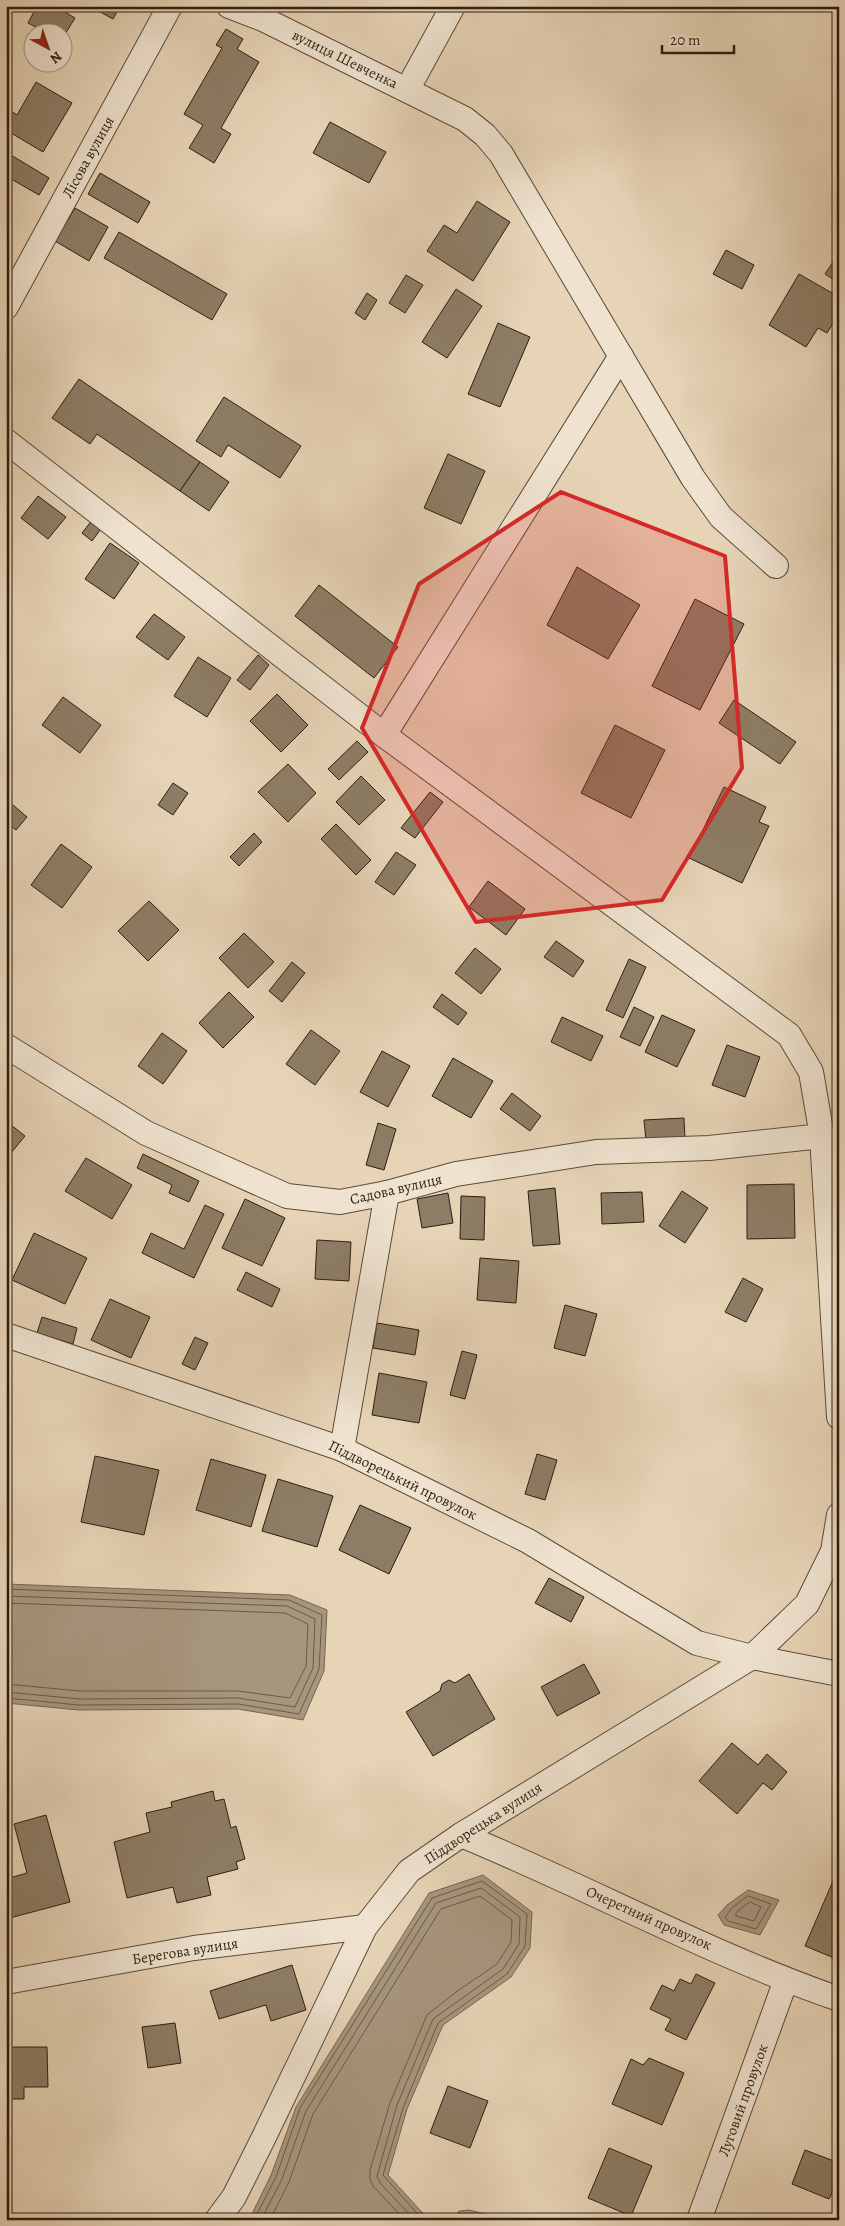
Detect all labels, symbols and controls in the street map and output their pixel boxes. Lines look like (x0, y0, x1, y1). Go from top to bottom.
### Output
north arrow (22, 22, 72, 72)
scale bar (662, 22, 735, 54)
street label: вулиця Шевченка (289, 25, 401, 93)
text: 20 m (670, 30, 701, 50)
text: N (46, 47, 66, 68)
street label: Лісова вулиця (57, 113, 119, 201)
street label: Садова вулиця (348, 1169, 444, 1209)
street label: Піддворецький провулок (325, 1435, 481, 1525)
street label: Піддворецька вулиця (420, 1777, 546, 1869)
street label: Очеретний провулок (583, 1881, 715, 1955)
street label: Берегова вулиця (131, 1933, 239, 1969)
street label: Луговий провулок (713, 2041, 773, 2159)

